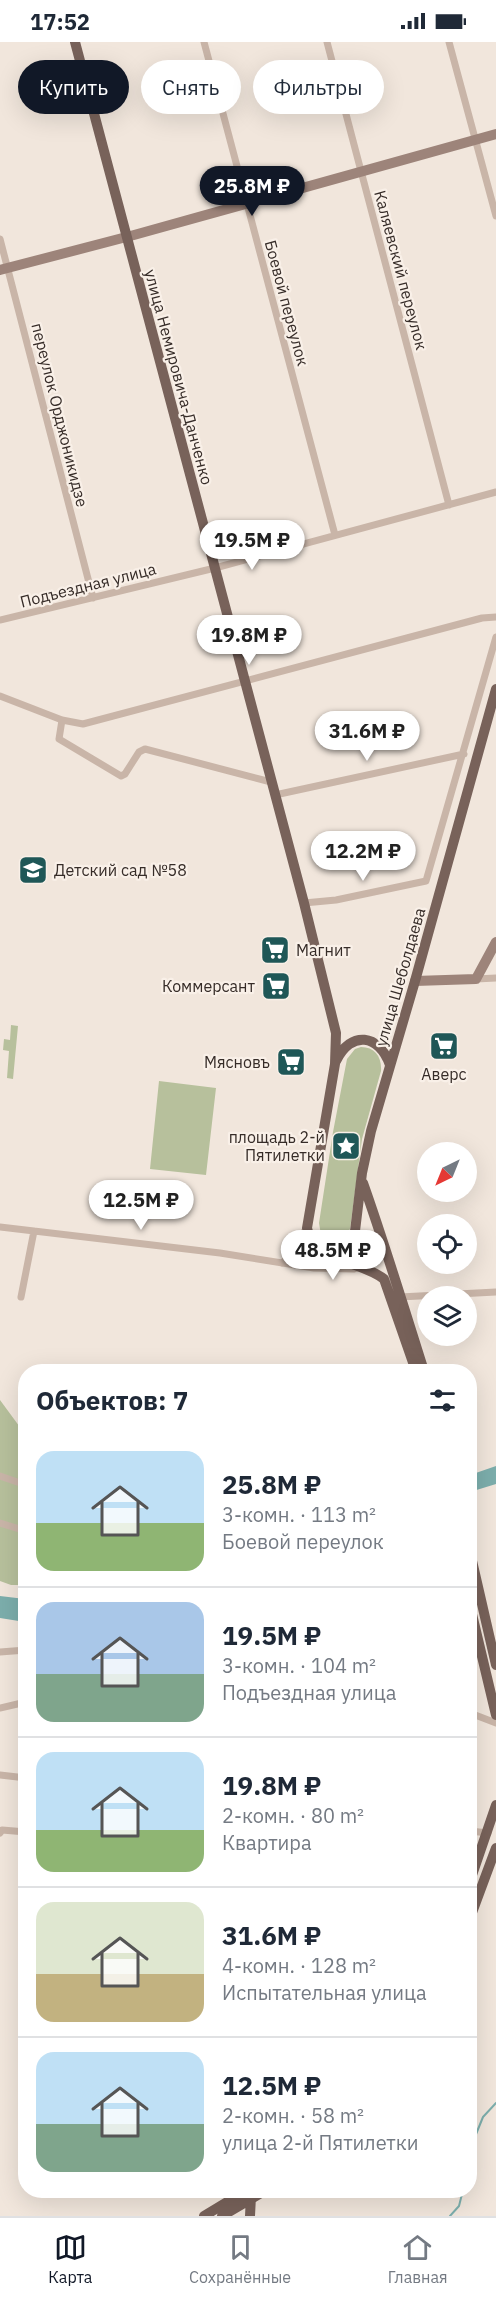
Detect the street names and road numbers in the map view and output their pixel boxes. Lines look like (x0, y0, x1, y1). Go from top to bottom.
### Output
street label: Каляевский переулок (370, 188, 432, 352)
street label: Боевой переулок (261, 238, 313, 368)
street label: улица Немировича-Данченко (141, 267, 217, 487)
street label: переулок Орджоникидзе (27, 321, 93, 509)
street label: Подъездная улица (18, 558, 159, 612)
street label: улица Шеболдаева (371, 905, 430, 1049)

